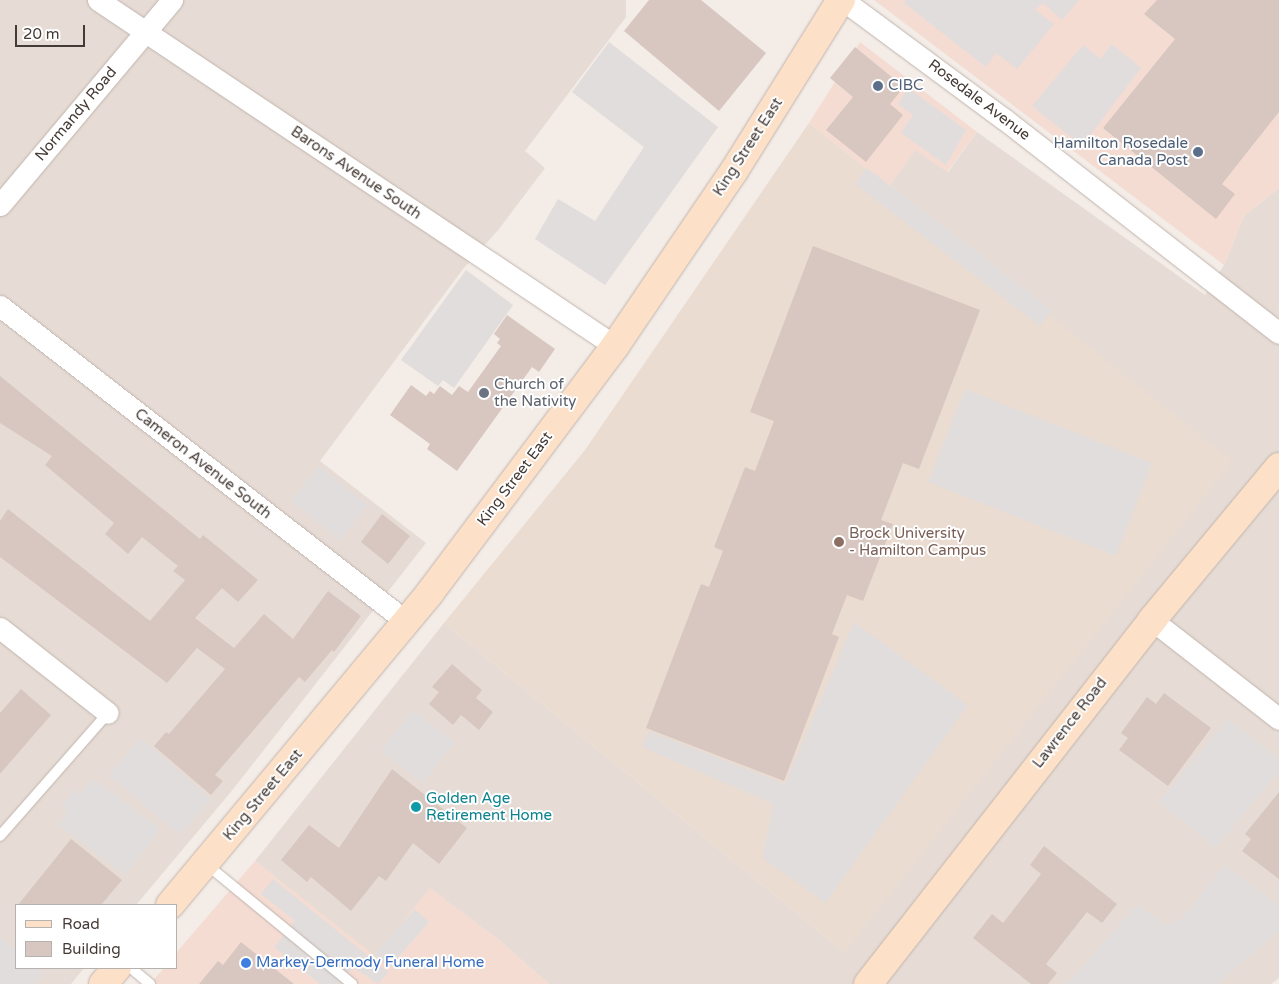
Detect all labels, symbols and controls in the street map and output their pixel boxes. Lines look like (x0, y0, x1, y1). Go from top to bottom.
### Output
scale bar (18, 15, 88, 47)
text: 20 m (23, 25, 60, 43)
street label: Rosedale Avenue (924, 56, 1034, 144)
street label: Normandy Road (31, 63, 121, 165)
place label: CIBC (888, 77, 924, 95)
marker: CIBC (872, 80, 884, 92)
street label: King Street East (709, 94, 787, 200)
street label: Barons Avenue South (287, 123, 425, 223)
place label: Hamilton Rosedale Canada Post (1054, 134, 1188, 169)
marker: Hamilton Rosedale Canada Post (1192, 146, 1204, 158)
place label: Church of the Nativity (494, 375, 576, 410)
marker: Church of the Nativity (478, 387, 490, 399)
street label: Cameron Avenue South (131, 405, 275, 523)
street label: King Street East (474, 428, 556, 530)
place label: Brock University - Hamilton Campus (849, 524, 986, 559)
marker: Brock University - Hamilton Campus (833, 536, 845, 548)
street label: Lawrence Road (1029, 674, 1111, 772)
street label: King Street East (220, 746, 306, 844)
place label: Golden Age Retirement Home (426, 789, 552, 824)
marker: Golden Age Retirement Home (410, 801, 422, 813)
legend (15, 904, 178, 969)
text: Road (62, 915, 100, 933)
text: Building (62, 940, 121, 958)
place label: Markey-Dermody Funeral Home (256, 954, 484, 972)
marker: Markey-Dermody Funeral Home (240, 957, 252, 969)

